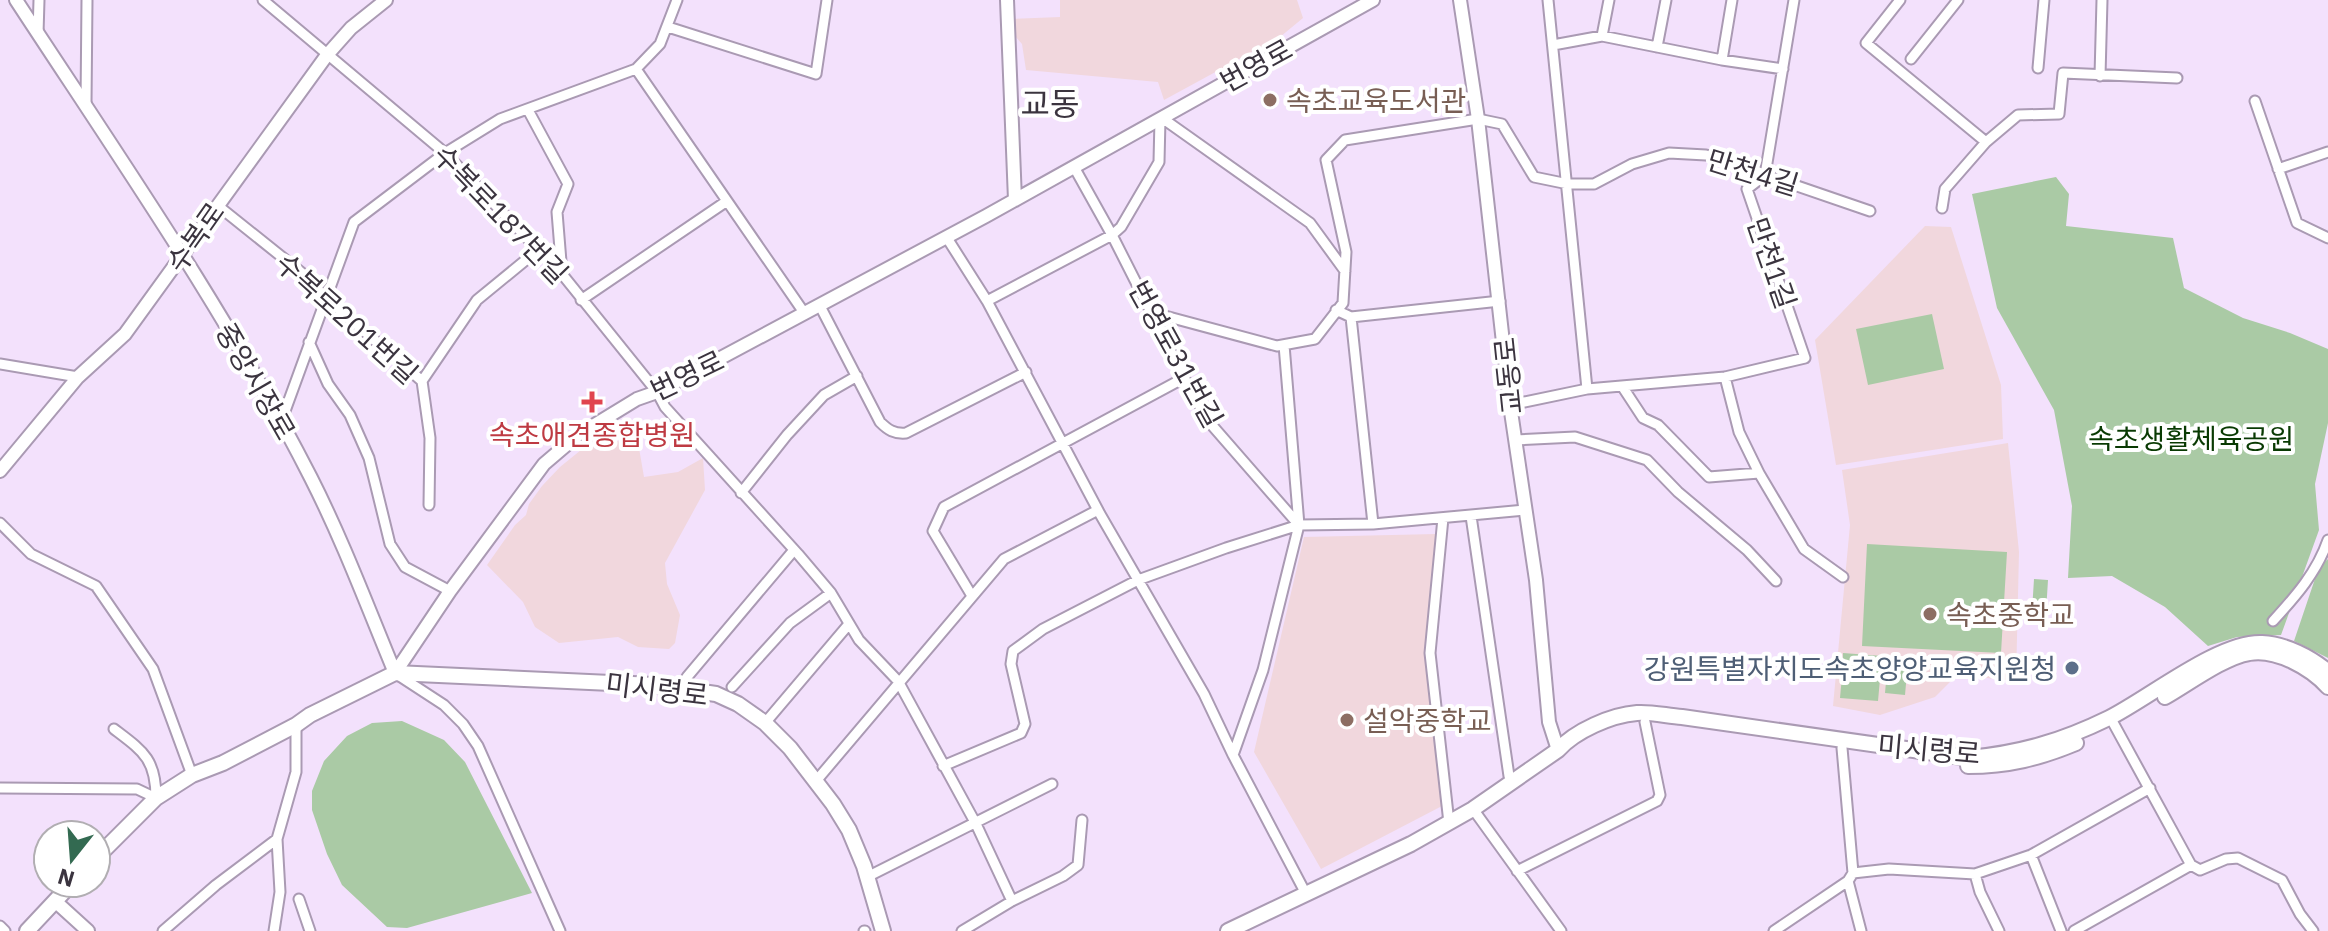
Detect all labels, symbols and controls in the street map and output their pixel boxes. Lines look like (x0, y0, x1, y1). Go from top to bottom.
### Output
street label: 번영로 (1213, 30, 1299, 100)
district label: 교동 (1021, 82, 1079, 124)
place label: 속초교육도서관 (1286, 82, 1466, 119)
marker: 속초교육도서관 (1261, 91, 1279, 109)
street label: 수복로187번길 (425, 137, 577, 291)
street label: 만천4길 (1703, 141, 1803, 203)
street label: 수복로 (158, 195, 232, 279)
street label: 만천1길 (1739, 212, 1805, 314)
street label: 수복로201번길 (268, 244, 426, 392)
street label: 번영로31번길 (1120, 274, 1232, 434)
street label: 중앙시장로 (208, 316, 304, 446)
street label: 교동로 (1486, 336, 1530, 416)
street label: 번영로 (644, 341, 730, 409)
marker: 속초애견종합병원 (581, 391, 603, 413)
place label: 속초애견종합병원 (489, 416, 695, 453)
park label: 속초생활체육공원 (2088, 420, 2294, 457)
place label: 속초중학교 (1946, 596, 2075, 633)
marker: 속초중학교 (1921, 605, 1939, 623)
place label: 강원특별자치도속초양양교육지원청 (1644, 650, 2056, 687)
marker: 강원특별자치도속초양양교육지원청 (2063, 659, 2081, 677)
street label: 미시령로 (604, 664, 710, 714)
place label: 설악중학교 (1363, 702, 1492, 739)
marker: 설악중학교 (1338, 711, 1356, 729)
street label: 미시령로 (1876, 726, 1982, 772)
north arrow (32, 819, 112, 899)
text: N (54, 862, 78, 895)

